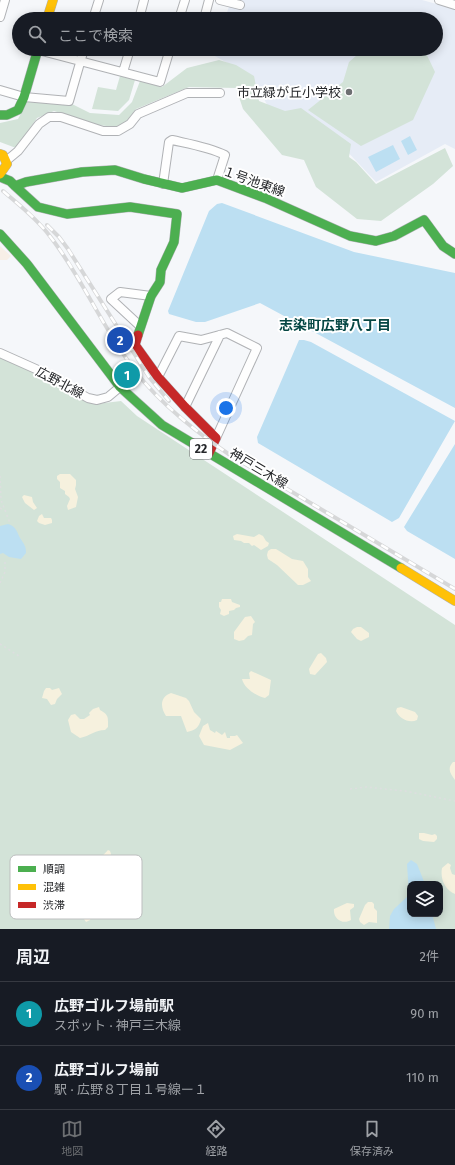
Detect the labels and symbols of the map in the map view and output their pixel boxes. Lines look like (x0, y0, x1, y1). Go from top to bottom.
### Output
place label: 市立緑が丘小学校 (237, 85, 341, 100)
marker: 市立緑が丘小学校 (344, 87, 354, 97)
street label: １号池東線 (221, 163, 287, 200)
district label: 志染町広野八丁目 (279, 317, 391, 334)
pin: 2 (107, 325, 133, 355)
pin: 1 (114, 360, 140, 390)
street label: 広野北線 (33, 364, 86, 401)
your location (216, 398, 236, 418)
road number: 22 (190, 439, 212, 459)
street label: 神戸三木線 (227, 445, 290, 492)
legend (10, 855, 142, 919)
text: 順調 (43, 863, 65, 876)
text: 混雑 (43, 881, 65, 894)
text: 渋滞 (43, 899, 65, 912)

